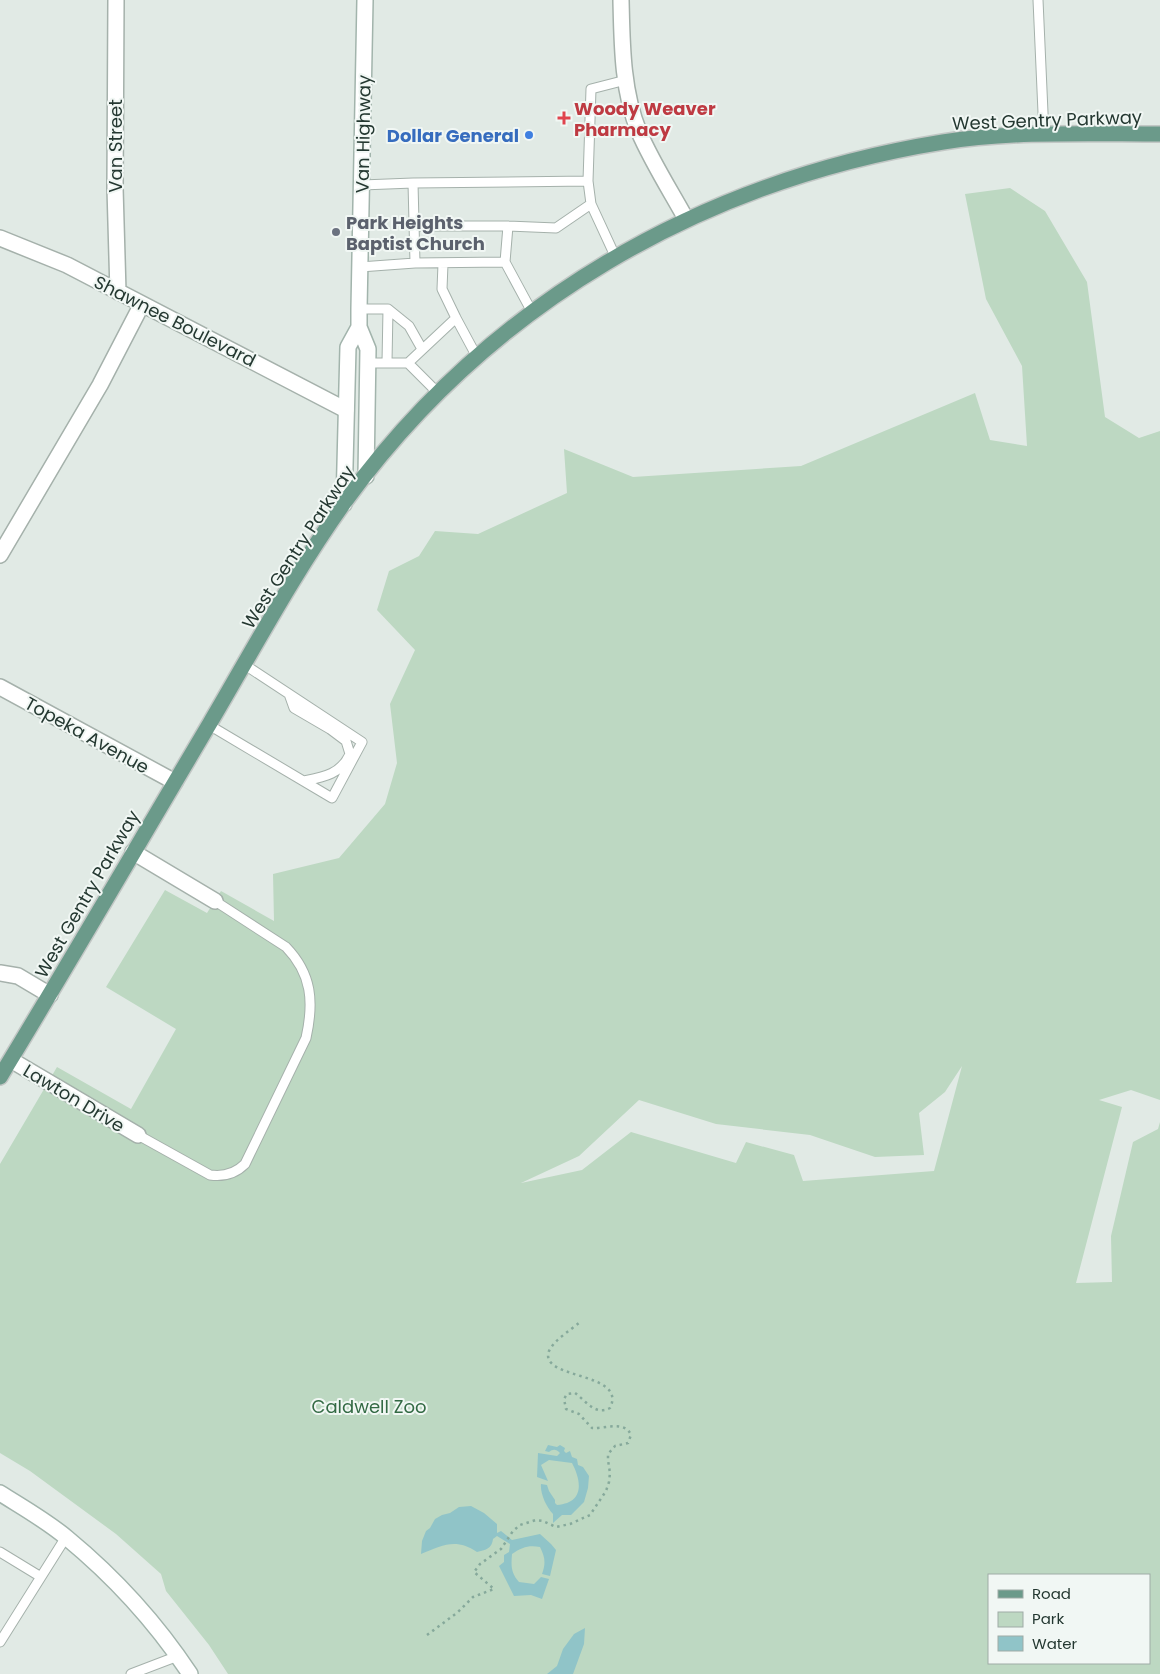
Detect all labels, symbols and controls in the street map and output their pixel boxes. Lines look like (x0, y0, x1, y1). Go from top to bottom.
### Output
street label: Van Highway (349, 75, 377, 193)
place label: Woody Weaver Pharmacy (574, 96, 716, 142)
street label: Van Street (103, 99, 128, 193)
street label: West Gentry Parkway (952, 104, 1142, 136)
marker: Woody Weaver Pharmacy (558, 112, 570, 124)
place label: Dollar General (387, 123, 519, 148)
marker: Dollar General (523, 129, 535, 141)
place label: Park Heights Baptist Church (346, 210, 485, 256)
marker: Park Heights Baptist Church (330, 226, 342, 238)
street label: Shawnee Boulevard (90, 269, 260, 373)
street label: West Gentry Parkway (236, 461, 360, 633)
street label: Topeka Avenue (20, 691, 154, 779)
street label: West Gentry Parkway (29, 805, 145, 983)
street label: Lawton Drive (19, 1058, 129, 1138)
park label: Caldwell Zoo (311, 1394, 427, 1419)
legend (988, 1574, 1150, 1664)
text: Road (1032, 1583, 1071, 1604)
text: Park (1032, 1608, 1064, 1629)
text: Water (1032, 1633, 1078, 1654)

